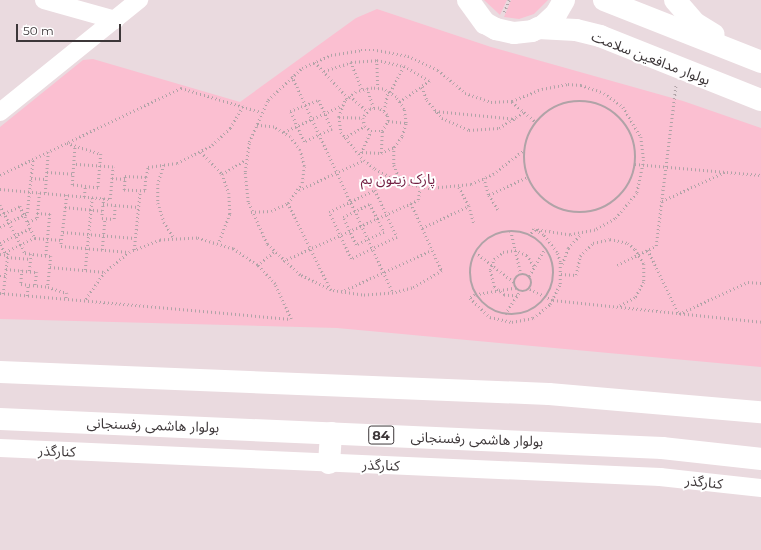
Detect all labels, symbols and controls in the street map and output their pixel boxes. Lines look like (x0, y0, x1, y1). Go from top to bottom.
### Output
scale bar (18, 16, 123, 42)
text: 50 m (23, 23, 54, 38)
street label: بولوار مدافعین سلامت (589, 28, 713, 88)
park label: پارک زیتون بم (361, 171, 435, 187)
street label: بولوار هاشمی رفسنجانی (86, 414, 220, 436)
road number: 84 (368, 424, 394, 446)
street label: بولوار هاشمی رفسنجانی (410, 428, 544, 450)
street label: کنارگذر (38, 442, 76, 460)
street label: کنارگذر (362, 456, 400, 474)
street label: کنارگذر (684, 472, 724, 492)

